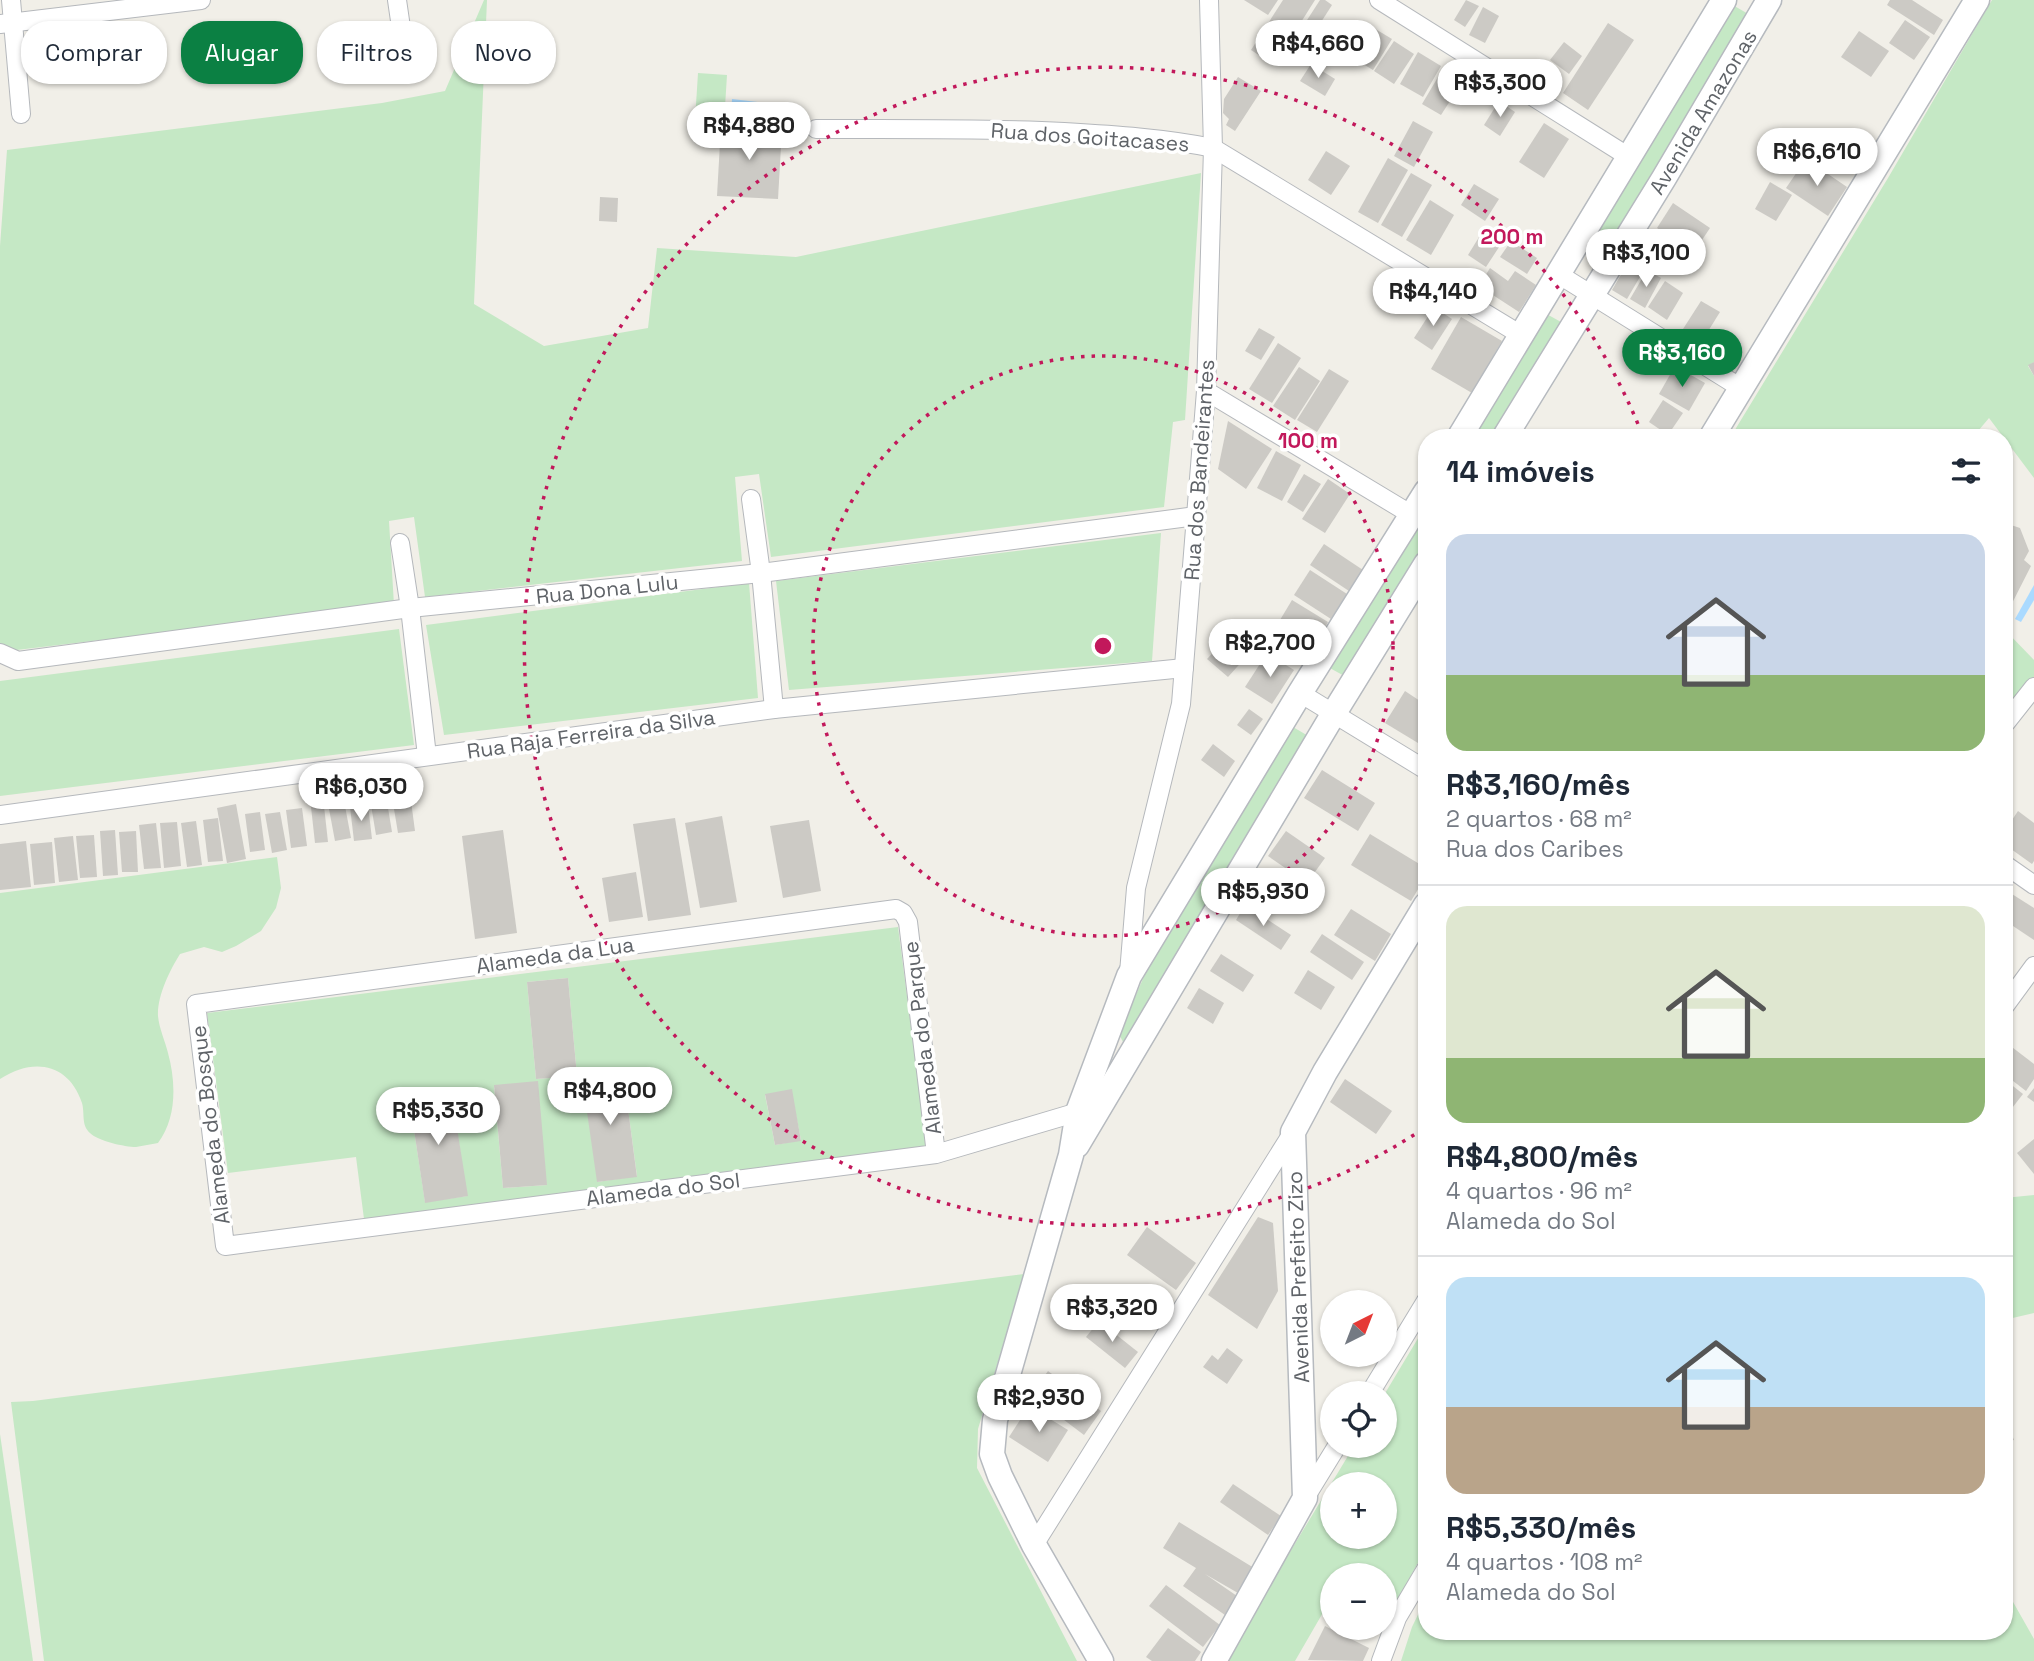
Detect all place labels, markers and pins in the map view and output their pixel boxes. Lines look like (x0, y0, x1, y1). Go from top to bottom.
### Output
pin: R$4,660 (1253, 20, 1383, 80)
pin: R$3,300 (1435, 60, 1565, 119)
pin: R$4,880 (684, 102, 814, 162)
pin: R$6,610 (1752, 128, 1882, 188)
pin: R$3,100 (1581, 230, 1711, 289)
pin: R$4,140 (1368, 268, 1498, 328)
pin: R$3,160 (1617, 330, 1747, 389)
pin: R$2,700 (1205, 620, 1335, 679)
centre of rings (1091, 634, 1115, 658)
pin: R$6,030 (296, 764, 426, 823)
pin: R$5,930 (1198, 869, 1328, 928)
pin: R$4,800 (545, 1068, 675, 1127)
pin: R$5,330 (373, 1088, 503, 1147)
pin: R$3,320 (1047, 1284, 1177, 1344)
pin: R$2,930 (974, 1374, 1104, 1434)

